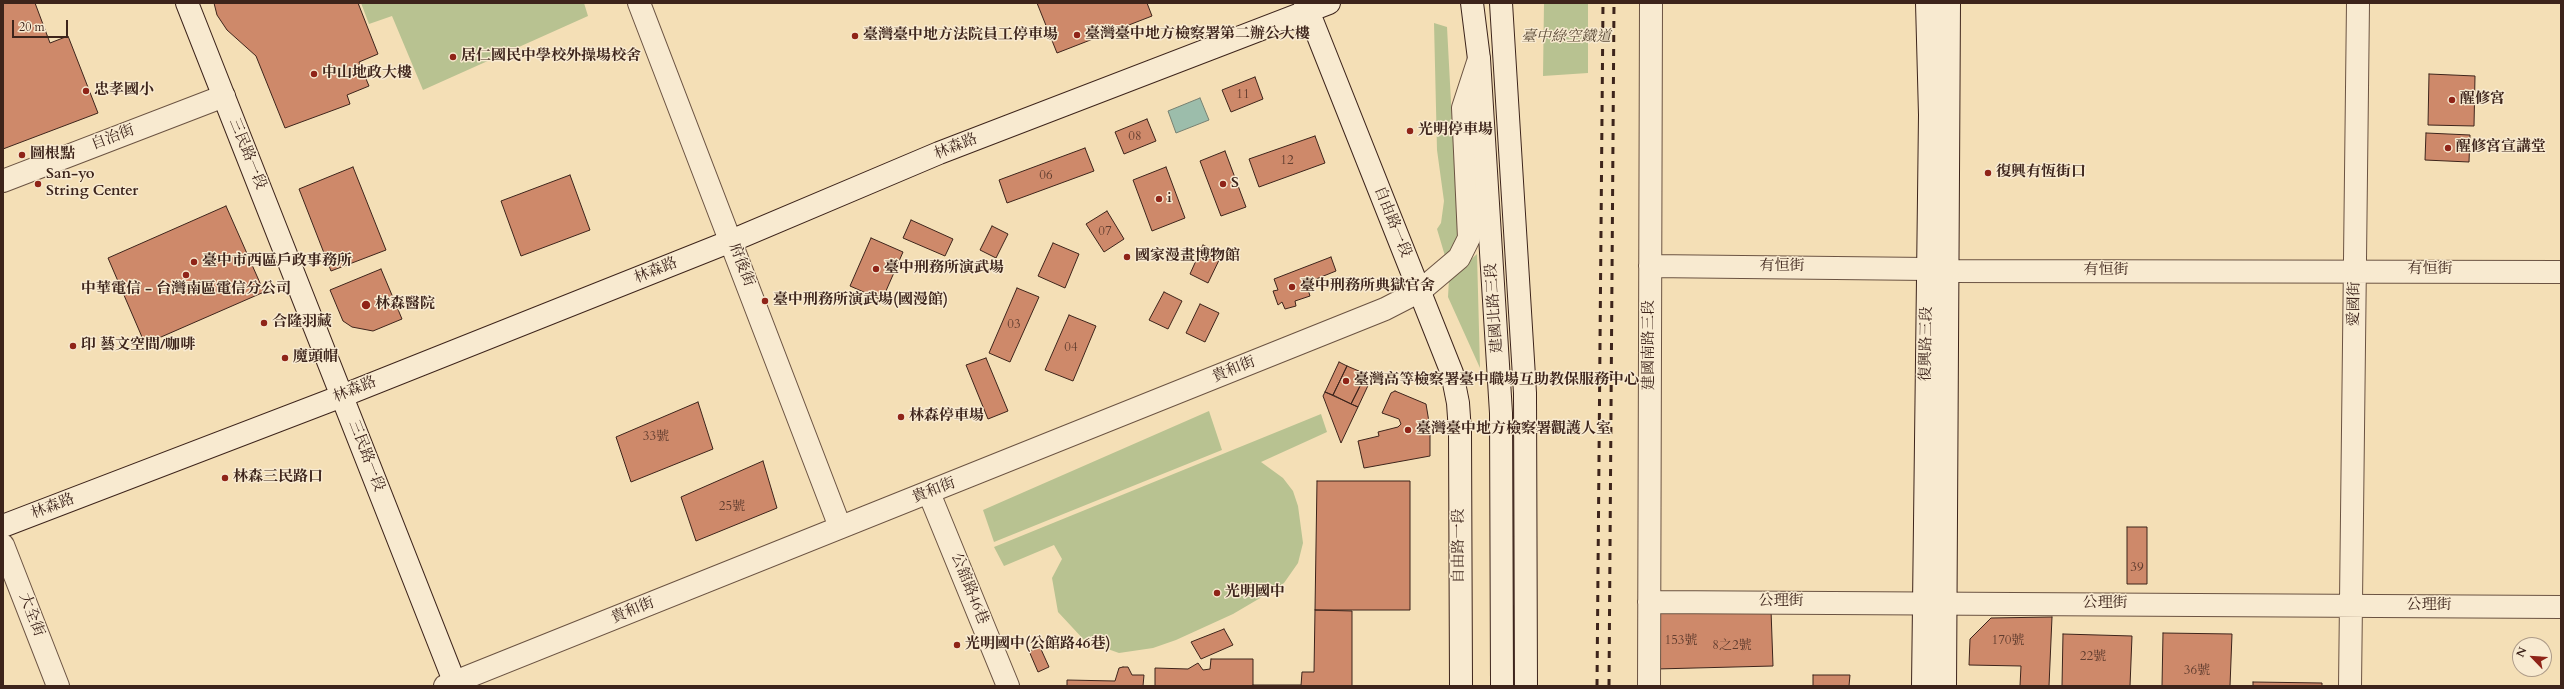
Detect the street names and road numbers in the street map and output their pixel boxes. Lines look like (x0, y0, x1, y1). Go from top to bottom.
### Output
street label: 三民路一段 (225, 116, 269, 192)
street label: 自治街 (89, 122, 137, 154)
street label: 林森路 (932, 130, 980, 164)
street label: 自由路一段 (1370, 184, 1414, 260)
street label: 府後街 (725, 241, 757, 289)
street label: 林森路 (632, 254, 680, 288)
street label: 有恒街 (1760, 258, 1804, 276)
street label: 有恒街 (2408, 261, 2452, 279)
street label: 建國北路三段 (1483, 262, 1507, 354)
street label: 有恒街 (2084, 262, 2128, 280)
street label: 愛國街 (2346, 281, 2364, 327)
street label: 建國南路三段 (1641, 300, 1659, 390)
street label: 復興路三段 (1917, 306, 1937, 382)
street label: 貴和街 (1210, 353, 1258, 387)
street label: 林森路 (331, 373, 379, 407)
street label: 三民路一段 (344, 418, 388, 494)
street label: 貴和街 (910, 475, 958, 507)
street label: 林森路 (29, 491, 77, 523)
street label: 自由路一段 (1451, 509, 1469, 583)
street label: 公舘路46巷 (947, 551, 991, 627)
street label: 大全街 (15, 591, 47, 639)
street label: 公理街 (1759, 593, 1803, 611)
street label: 貴和街 (609, 594, 657, 628)
street label: 公理街 (2083, 595, 2127, 613)
street label: 公理街 (2407, 597, 2451, 615)

